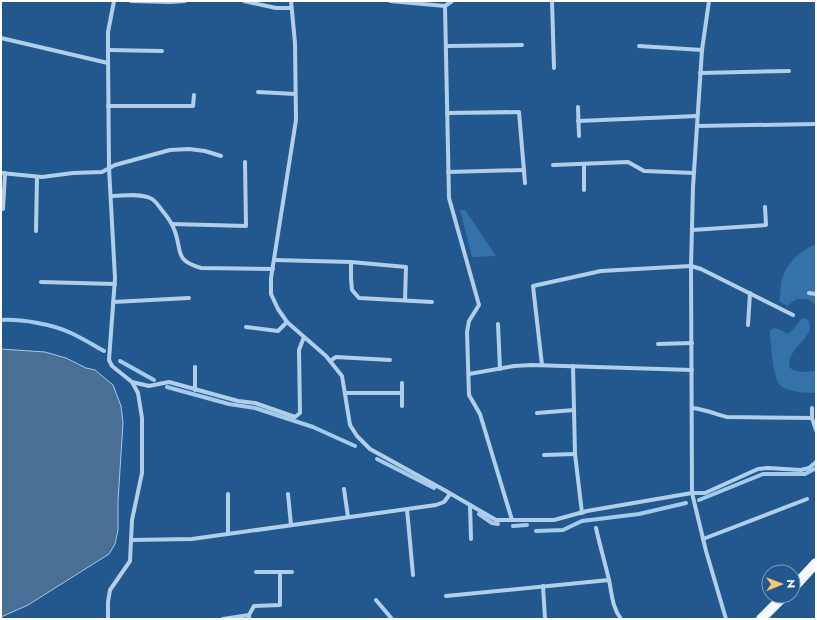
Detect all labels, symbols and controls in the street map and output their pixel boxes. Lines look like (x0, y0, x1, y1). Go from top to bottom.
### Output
north arrow (761, 564, 801, 604)
text: N (783, 579, 799, 588)

